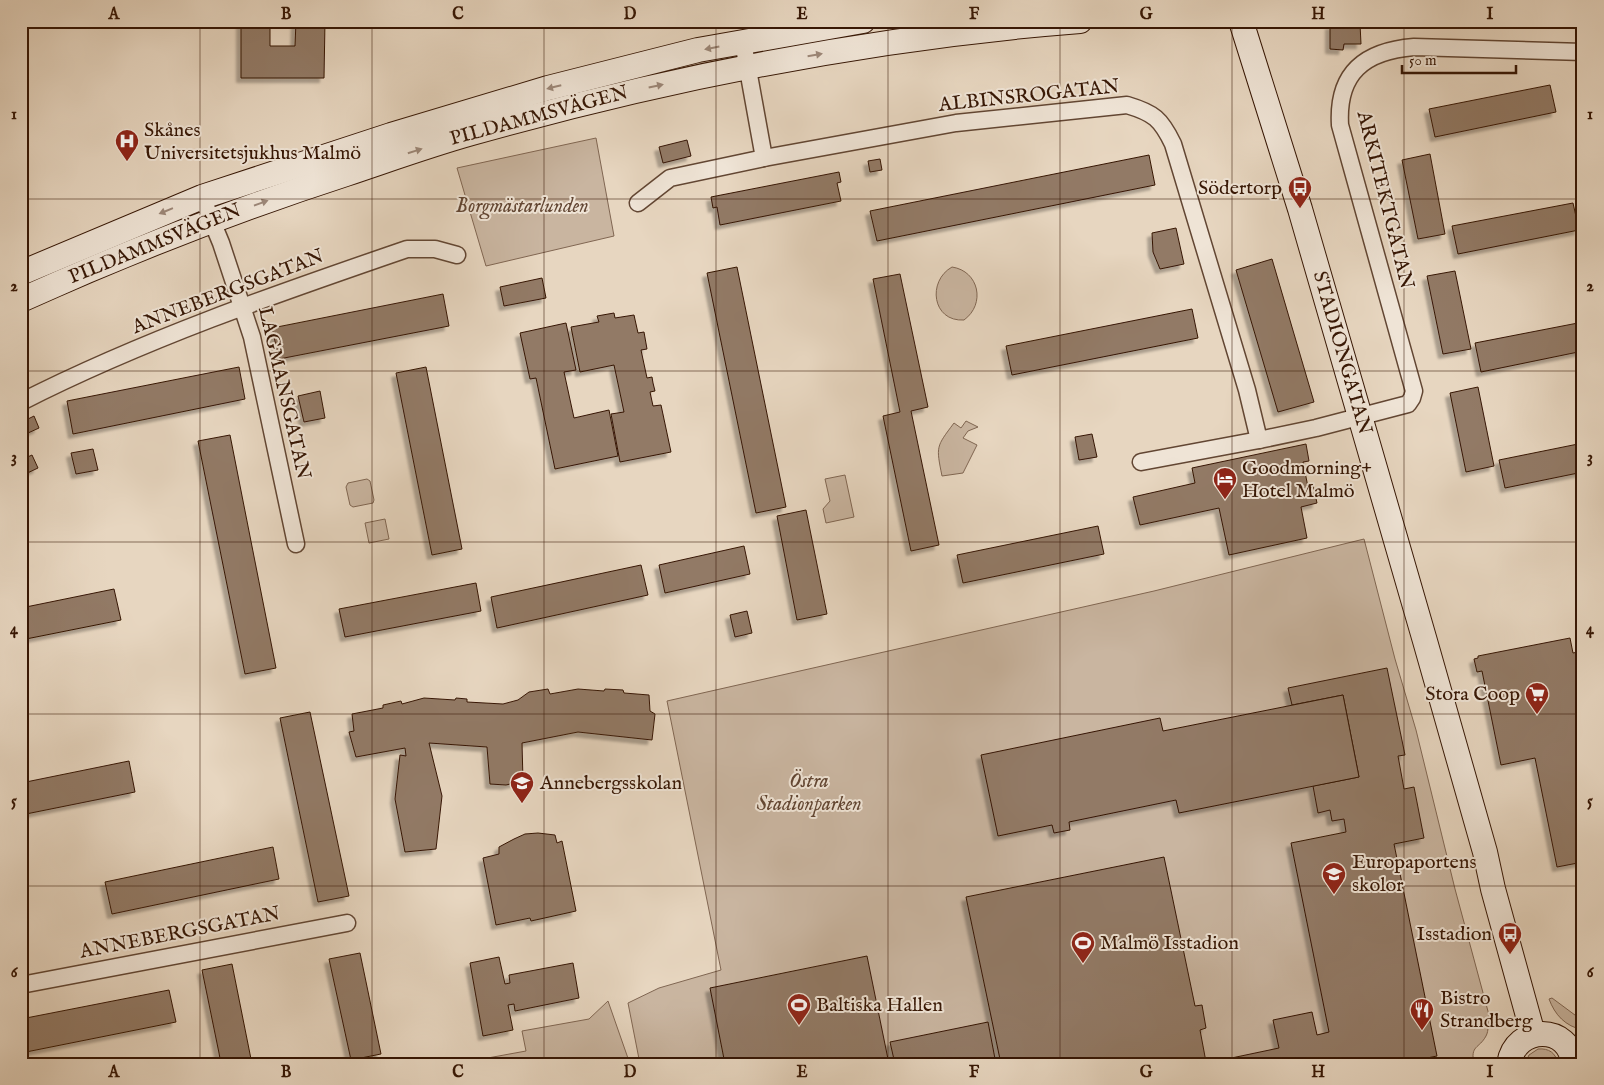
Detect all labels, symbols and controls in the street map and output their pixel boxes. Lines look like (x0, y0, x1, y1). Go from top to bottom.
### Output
text: A (108, 5, 121, 25)
text: B (281, 5, 292, 25)
text: C (452, 5, 464, 25)
text: D (624, 5, 637, 25)
text: E (796, 5, 808, 25)
text: F (969, 5, 980, 25)
text: G (1140, 5, 1153, 25)
text: H (1311, 5, 1325, 25)
text: I (1487, 5, 1494, 25)
scale bar (1402, 42, 1515, 74)
one-way arrow (704, 44, 720, 52)
one-way arrow (808, 50, 824, 58)
text: 50 m (1409, 51, 1437, 70)
street label: ALBINSROGATAN (936, 74, 1121, 118)
street label: PILDAMMSVÄGEN (447, 80, 631, 152)
one-way arrow (649, 82, 664, 90)
one-way arrow (547, 83, 562, 91)
text: 1 (11, 105, 17, 125)
text: 1 (1587, 105, 1593, 125)
street label: ARKITEKTGATAN (1351, 107, 1419, 292)
place label: Skånes Universitetsjukhus Malmö (144, 118, 361, 166)
hospital icon: Skånes Universitetsjukhus Malmö (114, 128, 140, 162)
one-way arrow (407, 146, 422, 154)
bus stop icon: Södertorp (1287, 175, 1313, 209)
place label: Södertorp (1198, 176, 1282, 201)
park label: Borgmästarlunden (455, 194, 589, 220)
street label: PILDAMMSVÄGEN (65, 198, 245, 290)
one-way arrow (253, 199, 268, 206)
one-way arrow (159, 208, 173, 216)
street label: ANNEBERGSGATAN (128, 244, 328, 341)
street label: STADIONGATAN (1307, 268, 1377, 438)
text: 2 (10, 277, 18, 297)
text: 2 (1586, 277, 1594, 297)
street label: LAGMANSGATAN (252, 304, 316, 482)
text: 3 (11, 448, 17, 468)
text: 3 (1587, 448, 1593, 468)
place label: Goodmorning+ Hotel Malmö (1242, 456, 1372, 504)
hotel icon: Goodmorning+ Hotel Malmö (1212, 466, 1238, 500)
text: 4 (10, 620, 19, 640)
text: 4 (1586, 620, 1595, 640)
supermarket icon: Stora Coop (1524, 681, 1550, 715)
place label: Stora Coop (1425, 682, 1520, 707)
park label: Östra Stadionparken (756, 768, 862, 817)
school or university icon: Annebergsskolan (509, 770, 535, 804)
place label: Annebergsskolan (539, 771, 682, 796)
text: 5 (11, 792, 17, 812)
text: 5 (1587, 792, 1593, 812)
place label: Europaportens skolor (1352, 850, 1476, 898)
school or university icon: Europaportens skolor (1321, 861, 1347, 895)
street label: ANNEBERGSGATAN (77, 901, 282, 965)
bus stop icon: Isstadion (1497, 921, 1523, 955)
place label: Isstadion (1417, 922, 1492, 947)
sports icon: Malmö Isstadion (1070, 930, 1096, 964)
place label: Malmö Isstadion (1100, 931, 1239, 956)
text: 6 (11, 963, 19, 983)
text: 6 (1587, 963, 1595, 983)
place label: Bistro Strandberg (1440, 986, 1534, 1034)
sports icon: Baltiska Hallen (786, 992, 812, 1026)
place label: Baltiska Hallen (816, 993, 943, 1018)
restaurant icon: Bistro Strandberg (1409, 997, 1435, 1031)
text: A (108, 1063, 121, 1083)
text: B (281, 1063, 292, 1083)
text: C (452, 1063, 464, 1083)
text: D (624, 1063, 637, 1083)
text: E (796, 1063, 808, 1083)
text: F (969, 1063, 980, 1083)
text: G (1140, 1063, 1153, 1083)
text: H (1311, 1063, 1325, 1083)
text: I (1487, 1063, 1494, 1083)

